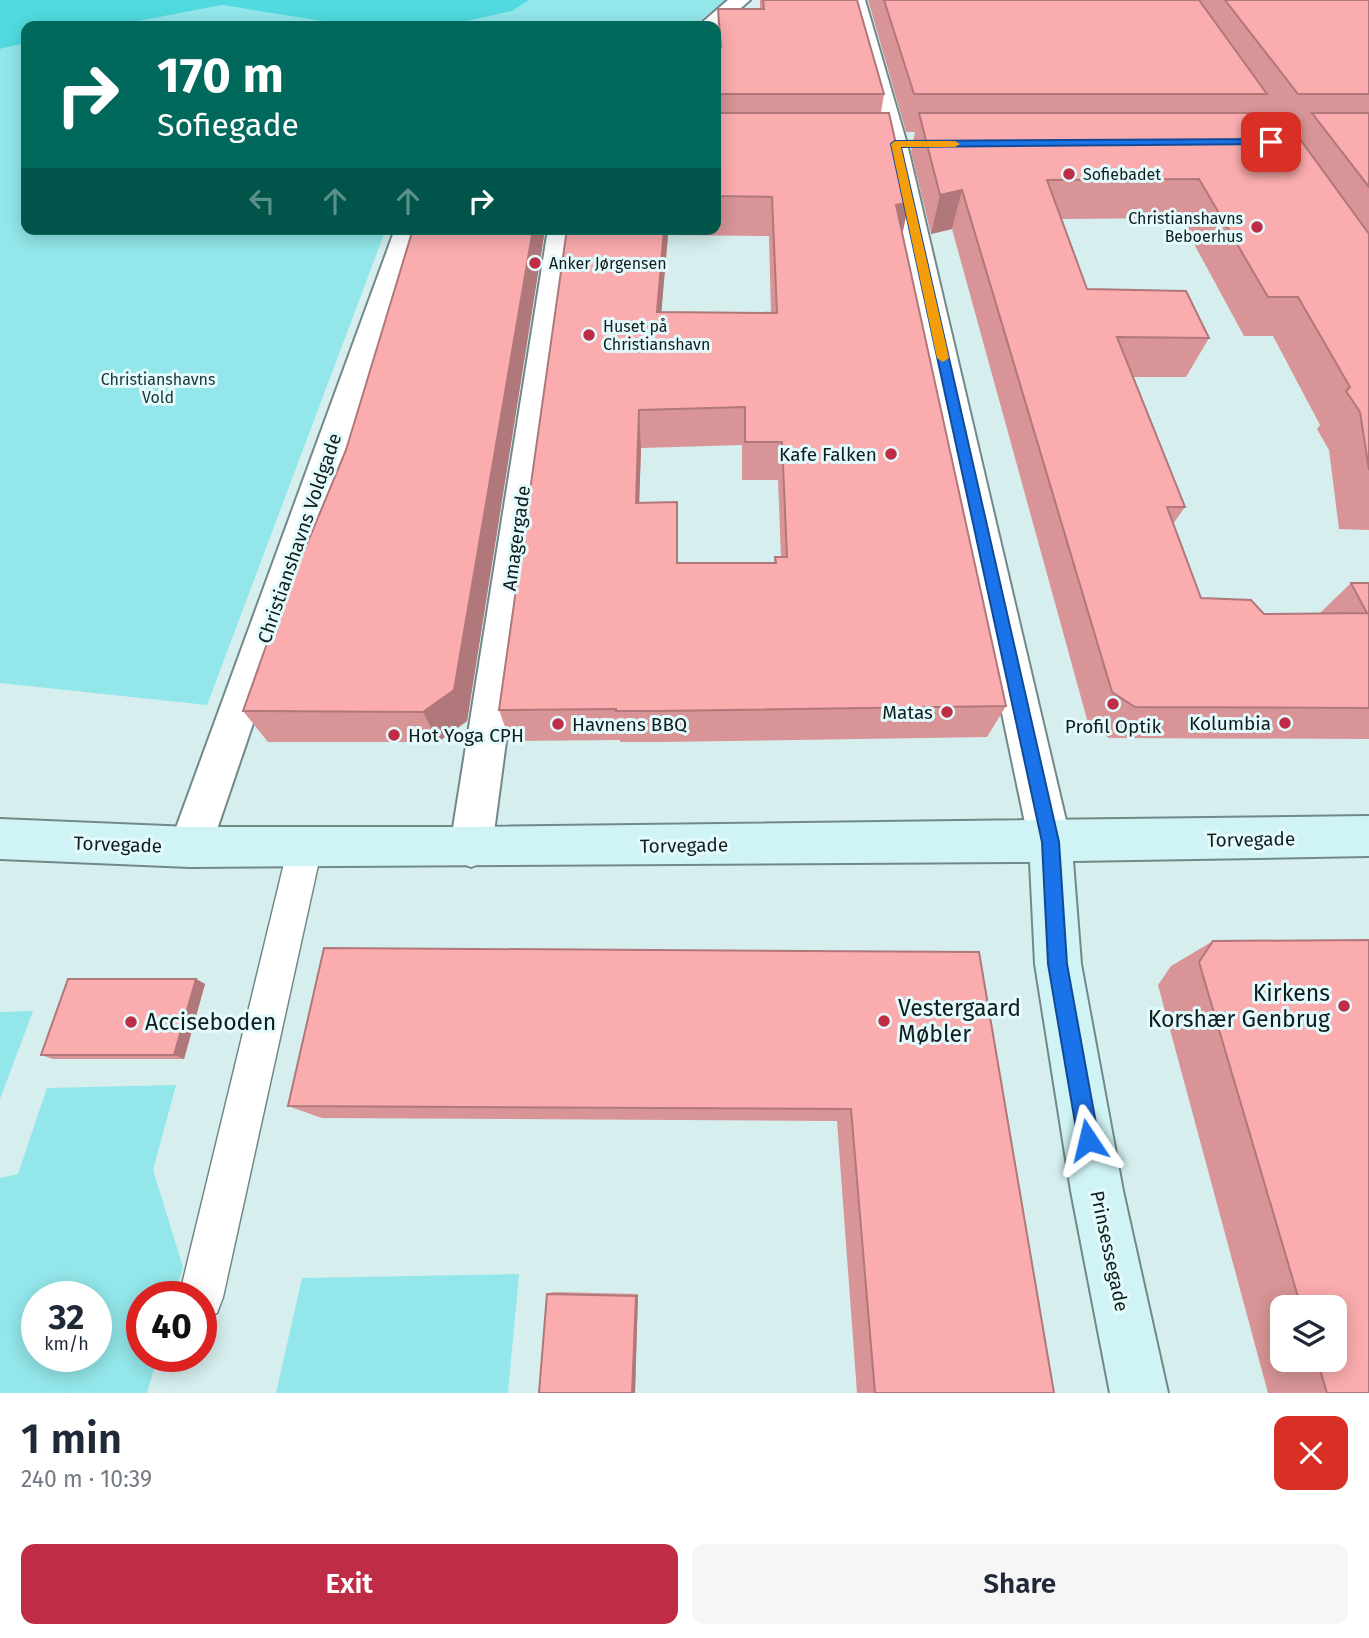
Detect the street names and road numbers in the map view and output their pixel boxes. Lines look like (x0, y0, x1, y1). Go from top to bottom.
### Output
street label: Christianshavns Voldgade (253, 430, 346, 646)
street label: Amagergade (498, 484, 535, 592)
street label: Torvegade (1207, 827, 1295, 852)
street label: Torvegade (73, 831, 163, 858)
street label: Torvegade (640, 833, 728, 858)
street label: Prinsessegade (1085, 1188, 1134, 1314)

